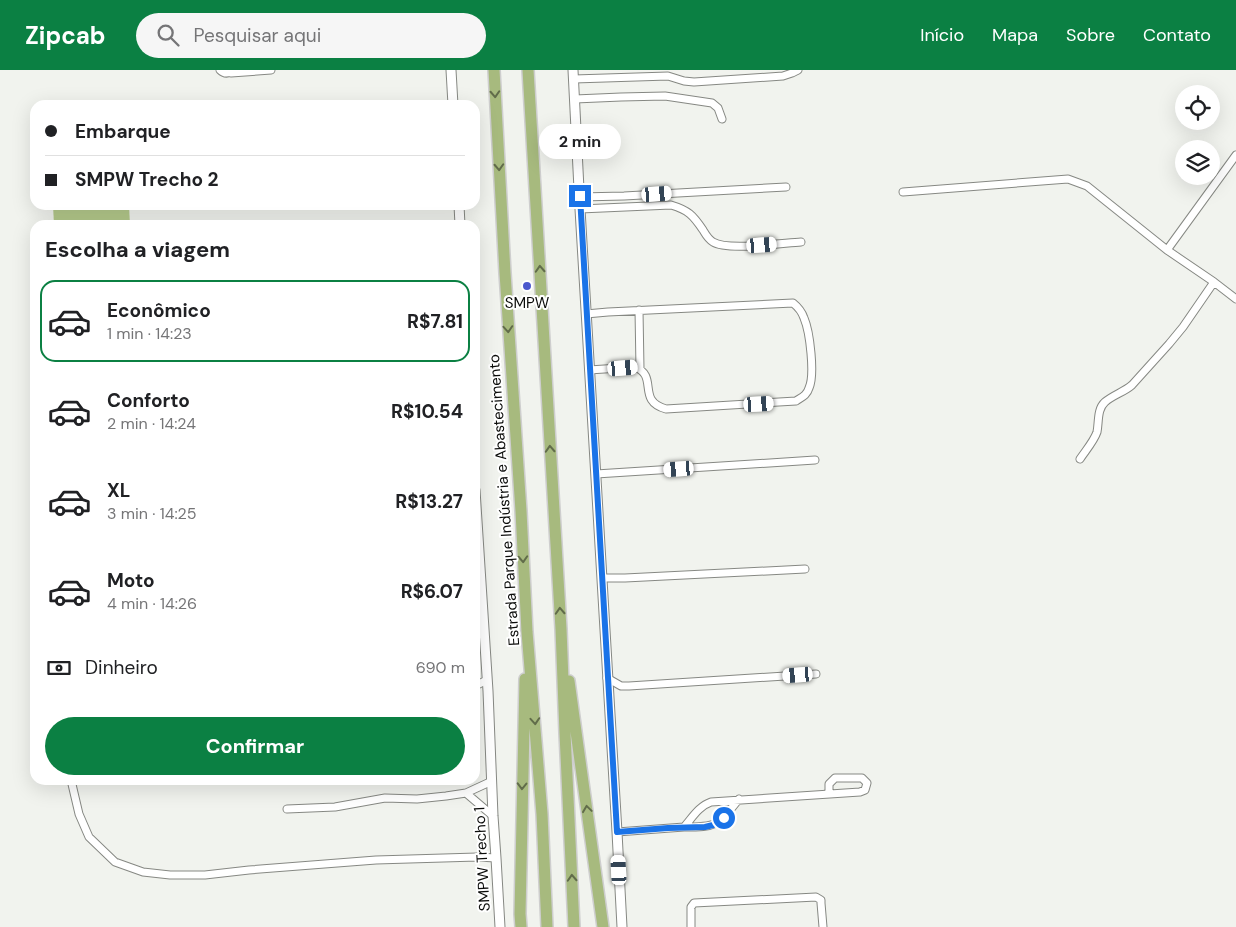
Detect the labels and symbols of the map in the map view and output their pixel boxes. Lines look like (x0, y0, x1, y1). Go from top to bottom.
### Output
one-way arrow (490, 90, 501, 98)
callout: 2 min (539, 124, 621, 158)
one-way arrow (494, 163, 505, 171)
route end (569, 185, 591, 207)
car (641, 185, 672, 203)
car (746, 236, 777, 254)
one-way arrow (534, 265, 545, 273)
marker: SMPW (521, 280, 533, 292)
place label: SMPW (505, 293, 550, 313)
one-way arrow (503, 325, 514, 333)
street label: Estrada Parque Indústria e Abastecimento (484, 353, 524, 646)
car (607, 359, 638, 377)
car (743, 396, 774, 412)
one-way arrow (545, 445, 556, 453)
car (663, 460, 694, 478)
one-way arrow (518, 556, 528, 564)
one-way arrow (555, 607, 566, 615)
car (782, 666, 813, 684)
one-way arrow (529, 718, 540, 726)
one-way arrow (517, 782, 527, 790)
one-way arrow (582, 805, 593, 813)
street label: SMPW Trecho 1 (469, 806, 495, 912)
route start (713, 807, 735, 829)
car (610, 855, 627, 885)
one-way arrow (566, 874, 577, 882)

